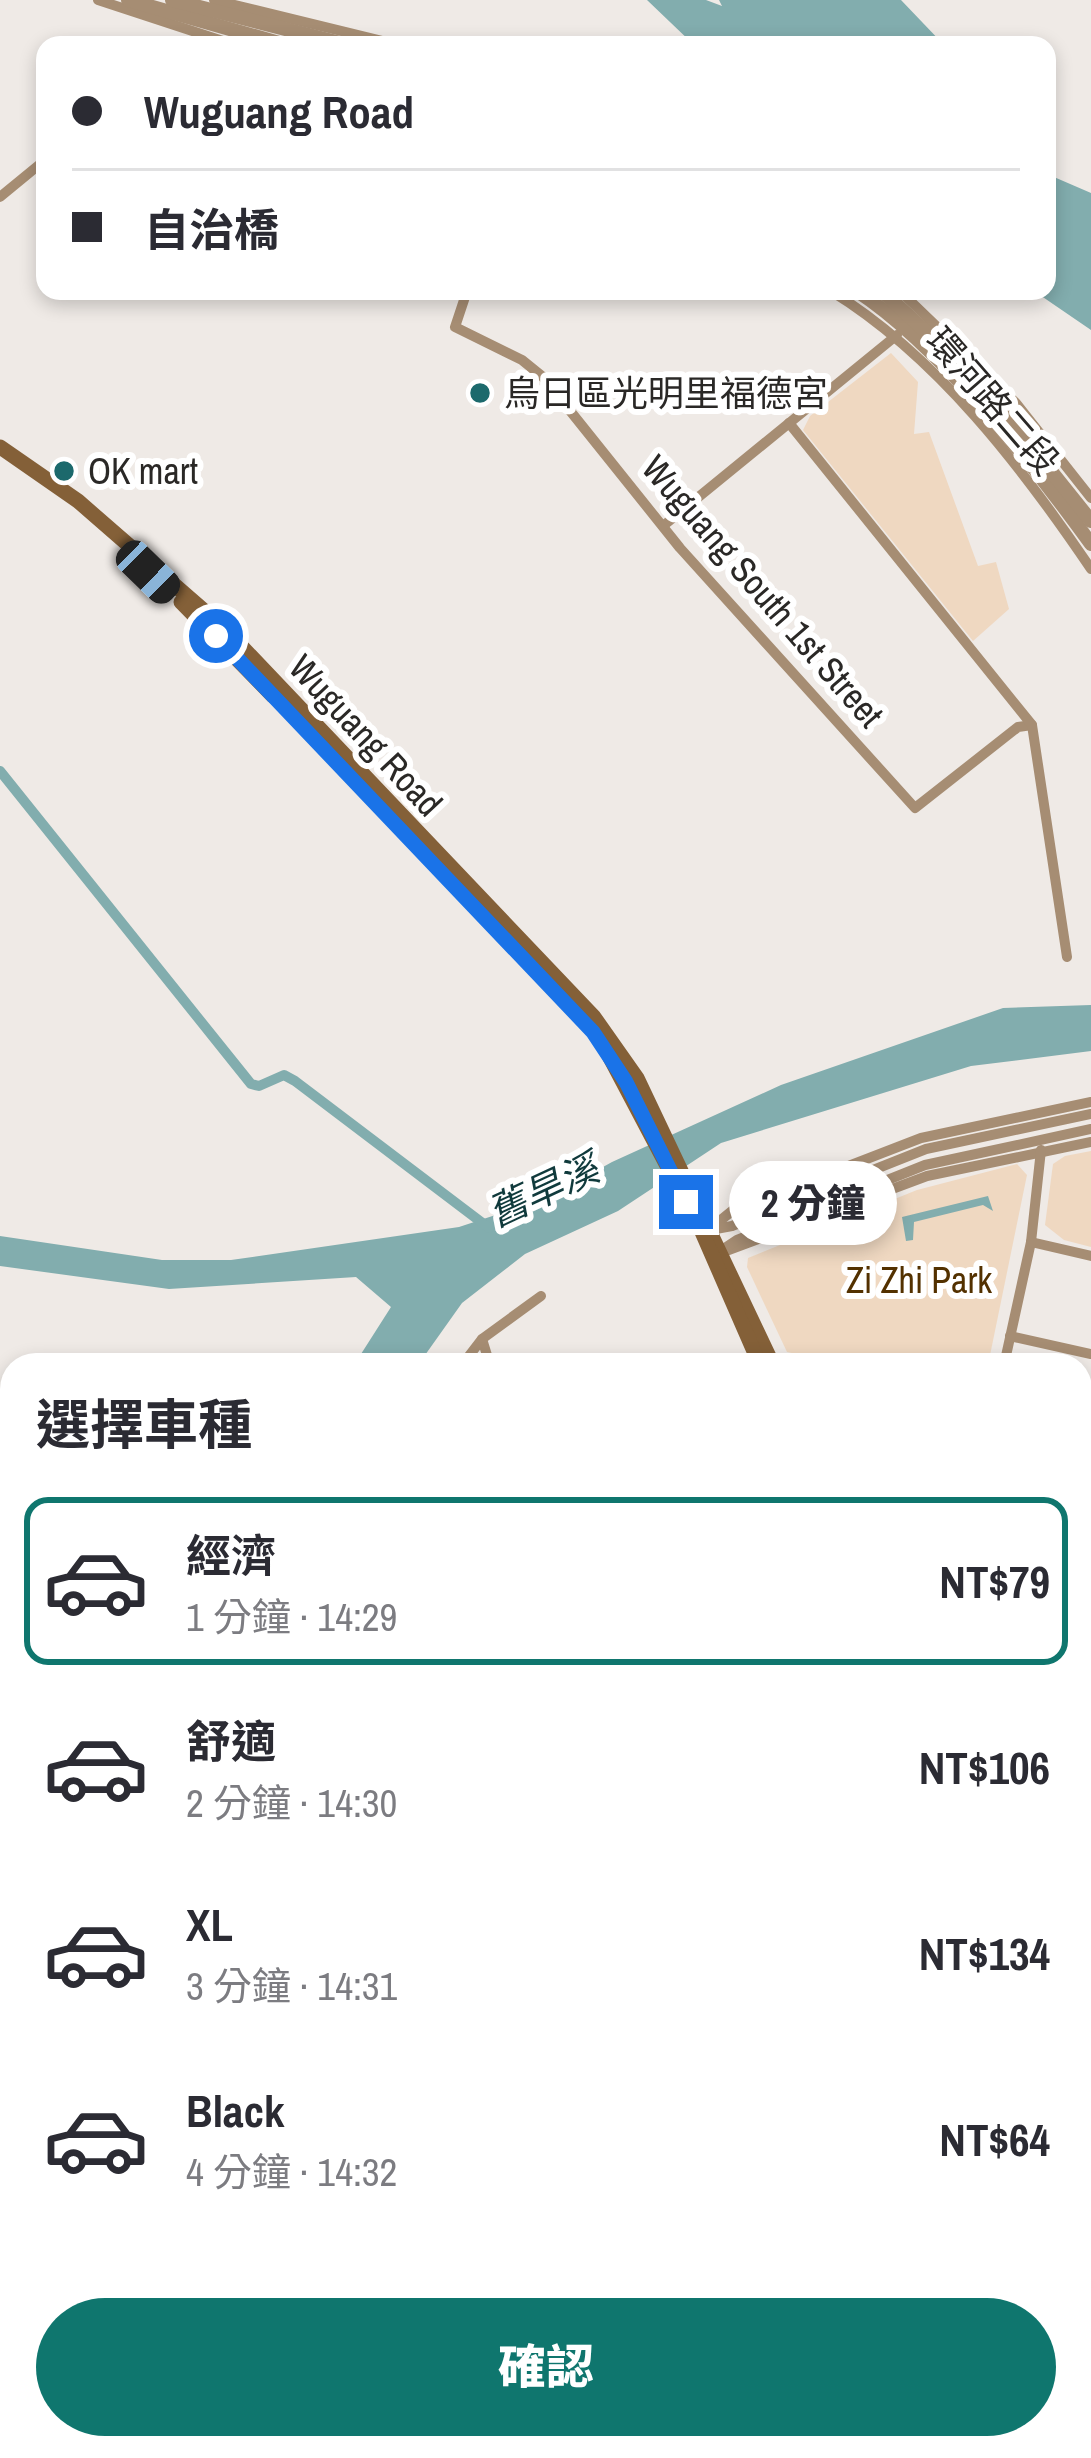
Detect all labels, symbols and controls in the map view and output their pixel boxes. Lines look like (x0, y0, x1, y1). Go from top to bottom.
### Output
text: Wuguang Road (144, 81, 414, 142)
text: 自治橋 (144, 199, 279, 260)
street label: 環河路二段 (916, 317, 1070, 485)
place label: 烏日區光明里福德宮 (504, 369, 828, 417)
marker: 烏日區光明里福德宮 (467, 380, 493, 406)
street label: Wuguang South 1st Street (631, 445, 895, 737)
place label: OK mart (88, 447, 198, 495)
marker: OK mart (51, 458, 77, 484)
car (110, 534, 186, 610)
route start (189, 609, 243, 663)
street label: Wuguang Road (279, 644, 453, 826)
water label: 舊旱溪 (479, 1140, 612, 1238)
callout: 2 分鐘 (728, 1160, 896, 1244)
route end (659, 1175, 713, 1229)
text: 2 分鐘 (761, 1177, 865, 1229)
park label: Zi Zhi Park (846, 1256, 992, 1304)
text: 選擇車種 (36, 1388, 252, 1461)
text: 經濟 (186, 1525, 276, 1586)
icon: car (42, 1527, 150, 1635)
text: NT$79 (939, 1551, 1050, 1612)
text: 1 分鐘 · 14:29 (186, 1591, 397, 1643)
text: 舒適 (186, 1711, 276, 1772)
icon: car (42, 1713, 150, 1821)
text: NT$106 (919, 1737, 1050, 1798)
text: 2 分鐘 · 14:30 (186, 1777, 397, 1829)
text: XL (186, 1894, 233, 1955)
icon: car (42, 1899, 150, 2007)
text: NT$134 (919, 1923, 1050, 1984)
text: 3 分鐘 · 14:31 (186, 1960, 397, 2012)
text: Black (186, 2080, 284, 2141)
icon: car (42, 2085, 150, 2193)
text: NT$64 (939, 2109, 1050, 2170)
text: 4 分鐘 · 14:32 (186, 2146, 397, 2198)
button: 確認 (36, 2298, 1056, 2436)

